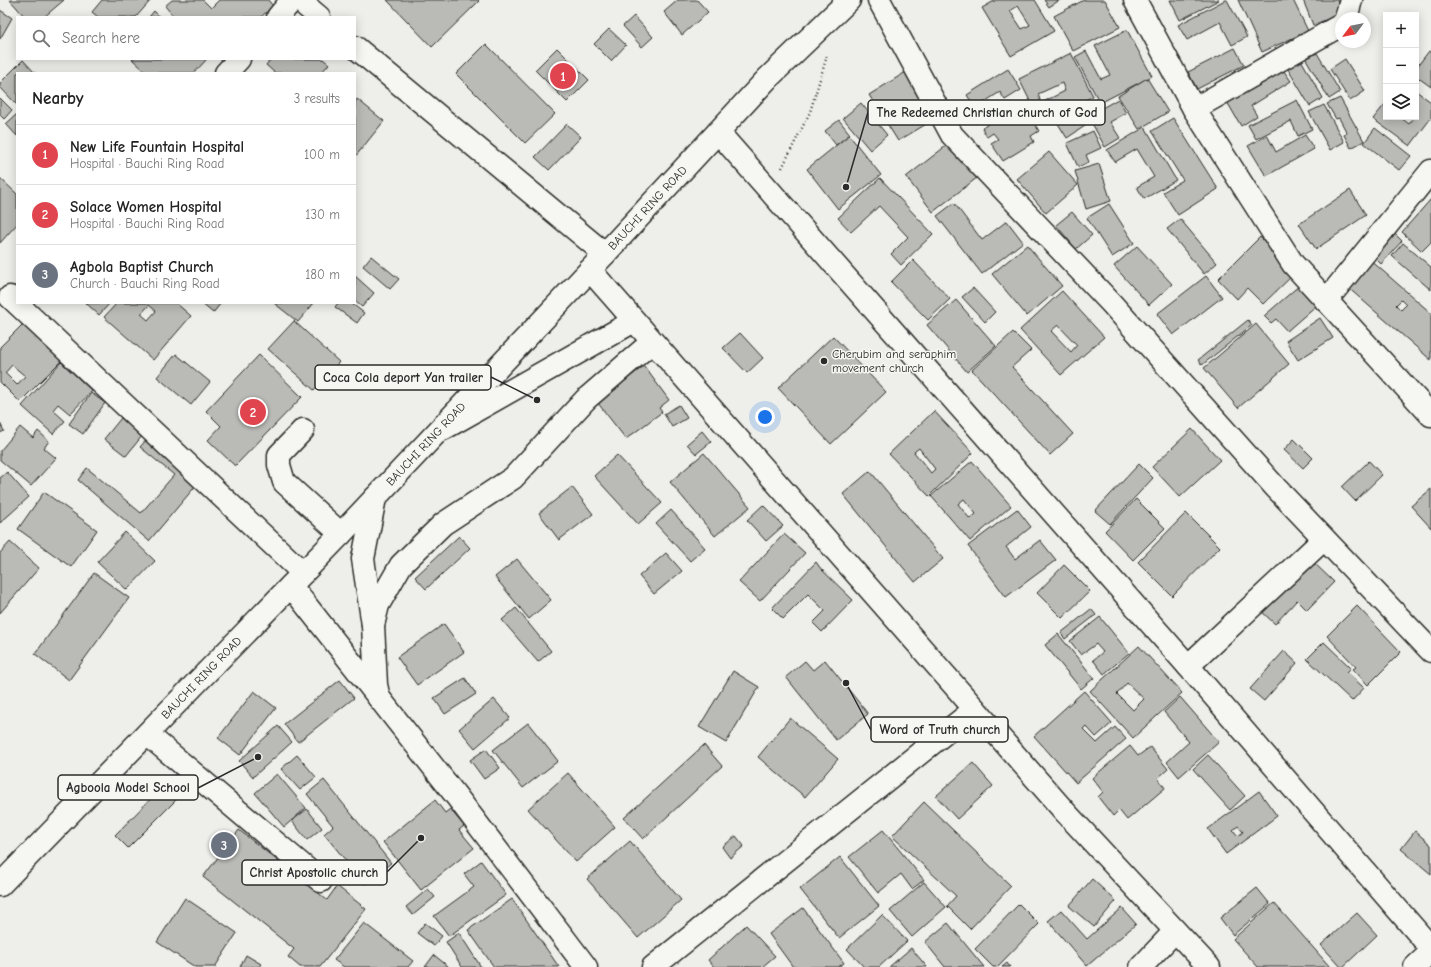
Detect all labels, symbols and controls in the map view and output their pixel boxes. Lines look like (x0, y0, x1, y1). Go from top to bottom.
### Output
north arrow (1335, 12, 1371, 48)
map controls (1383, 12, 1419, 120)
button: + (1383, 12, 1419, 48)
search box (16, 16, 356, 60)
icon: search (30, 27, 52, 49)
text: Search here (62, 29, 140, 47)
button: − (1383, 48, 1419, 84)
pin: 1 (550, 61, 576, 91)
button: layers (1383, 84, 1419, 120)
text: Nearby (32, 89, 83, 108)
text: 3 results (294, 91, 340, 106)
callout: The Redeemed Christian church of God (868, 100, 1105, 125)
text: The Redeemed Christian church of God (877, 105, 1097, 120)
text: New Life Fountain Hospital (70, 138, 244, 156)
text: 1 (42, 147, 48, 162)
text: 100 m (304, 147, 340, 162)
text: Hospital · Bauchi Ring Road (70, 156, 224, 171)
street label: BAUCHI RING ROAD (605, 163, 690, 253)
text: Solace Women Hospital (70, 198, 222, 216)
text: 2 (42, 207, 48, 222)
text: 130 m (305, 207, 340, 222)
text: Hospital · Bauchi Ring Road (70, 216, 224, 231)
text: Agbola Baptist Church (70, 258, 214, 276)
text: 3 (42, 267, 48, 282)
text: 180 m (305, 267, 340, 282)
text: Church · Bauchi Ring Road (70, 276, 220, 291)
place label: Cherubim and seraphim movement church (832, 347, 956, 375)
marker: Cherubim and seraphim movement church (819, 356, 829, 366)
callout: Coca Cola deport Yan trailer (315, 365, 491, 390)
text: Coca Cola deport Yan trailer (323, 370, 484, 385)
pin: 2 (240, 397, 266, 427)
street label: BAUCHI RING ROAD (383, 399, 468, 489)
your location (755, 407, 775, 427)
street label: BAUCHI RING ROAD (158, 634, 244, 722)
callout: Word of Truth church (871, 717, 1008, 742)
text: Word of Truth church (879, 722, 1001, 737)
callout: Agboola Model School (58, 775, 198, 800)
text: Agboola Model School (66, 780, 190, 795)
pin: 3 (211, 830, 237, 860)
callout: Christ Apostolic church (242, 860, 387, 885)
text: Christ Apostolic church (250, 865, 379, 880)

